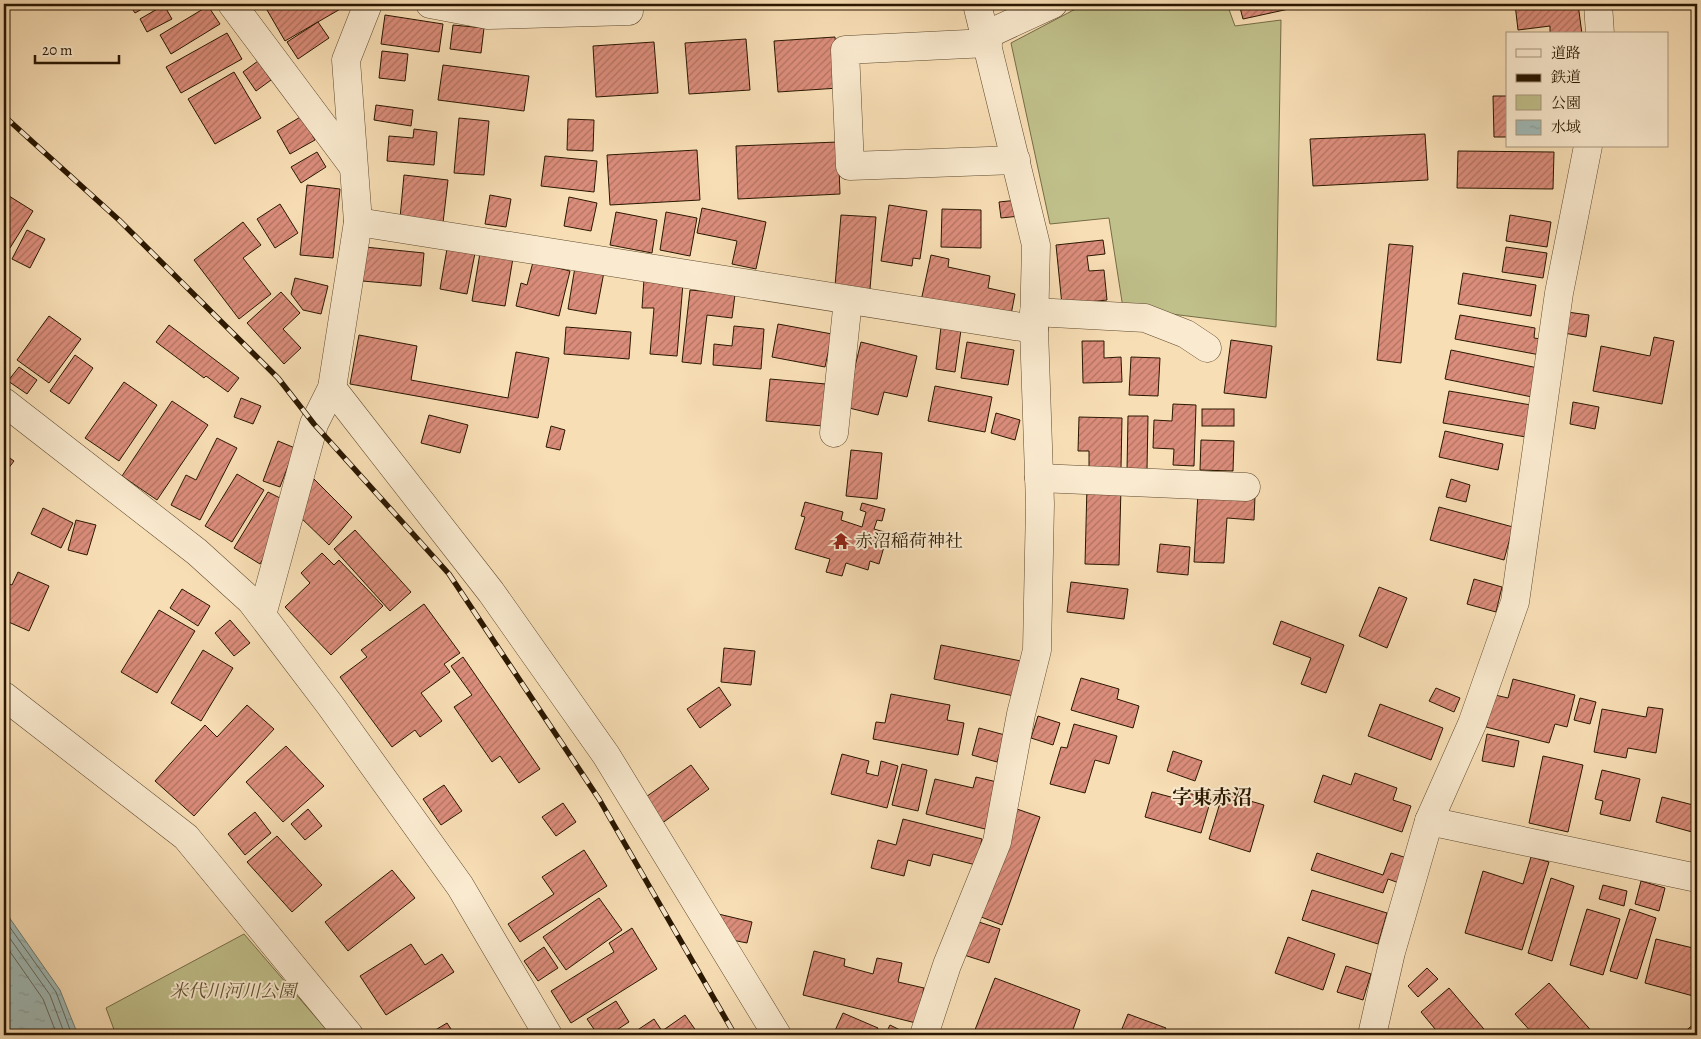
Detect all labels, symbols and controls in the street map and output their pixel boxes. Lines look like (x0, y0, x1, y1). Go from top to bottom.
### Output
scale bar (35, 32, 119, 64)
legend (1506, 32, 1668, 148)
text: 20 m (42, 40, 73, 60)
text: 道路 (1551, 43, 1581, 63)
text: 鉄道 (1551, 67, 1581, 87)
text: 公園 (1551, 93, 1581, 113)
text: 水域 (1551, 117, 1581, 137)
place label: 赤沼稲荷神社 (855, 529, 963, 553)
temple icon: 赤沼稲荷神社 (831, 531, 851, 551)
district label: 字東赤沼 (1172, 784, 1252, 811)
park label: 米代川河川公園 (170, 979, 299, 1003)

